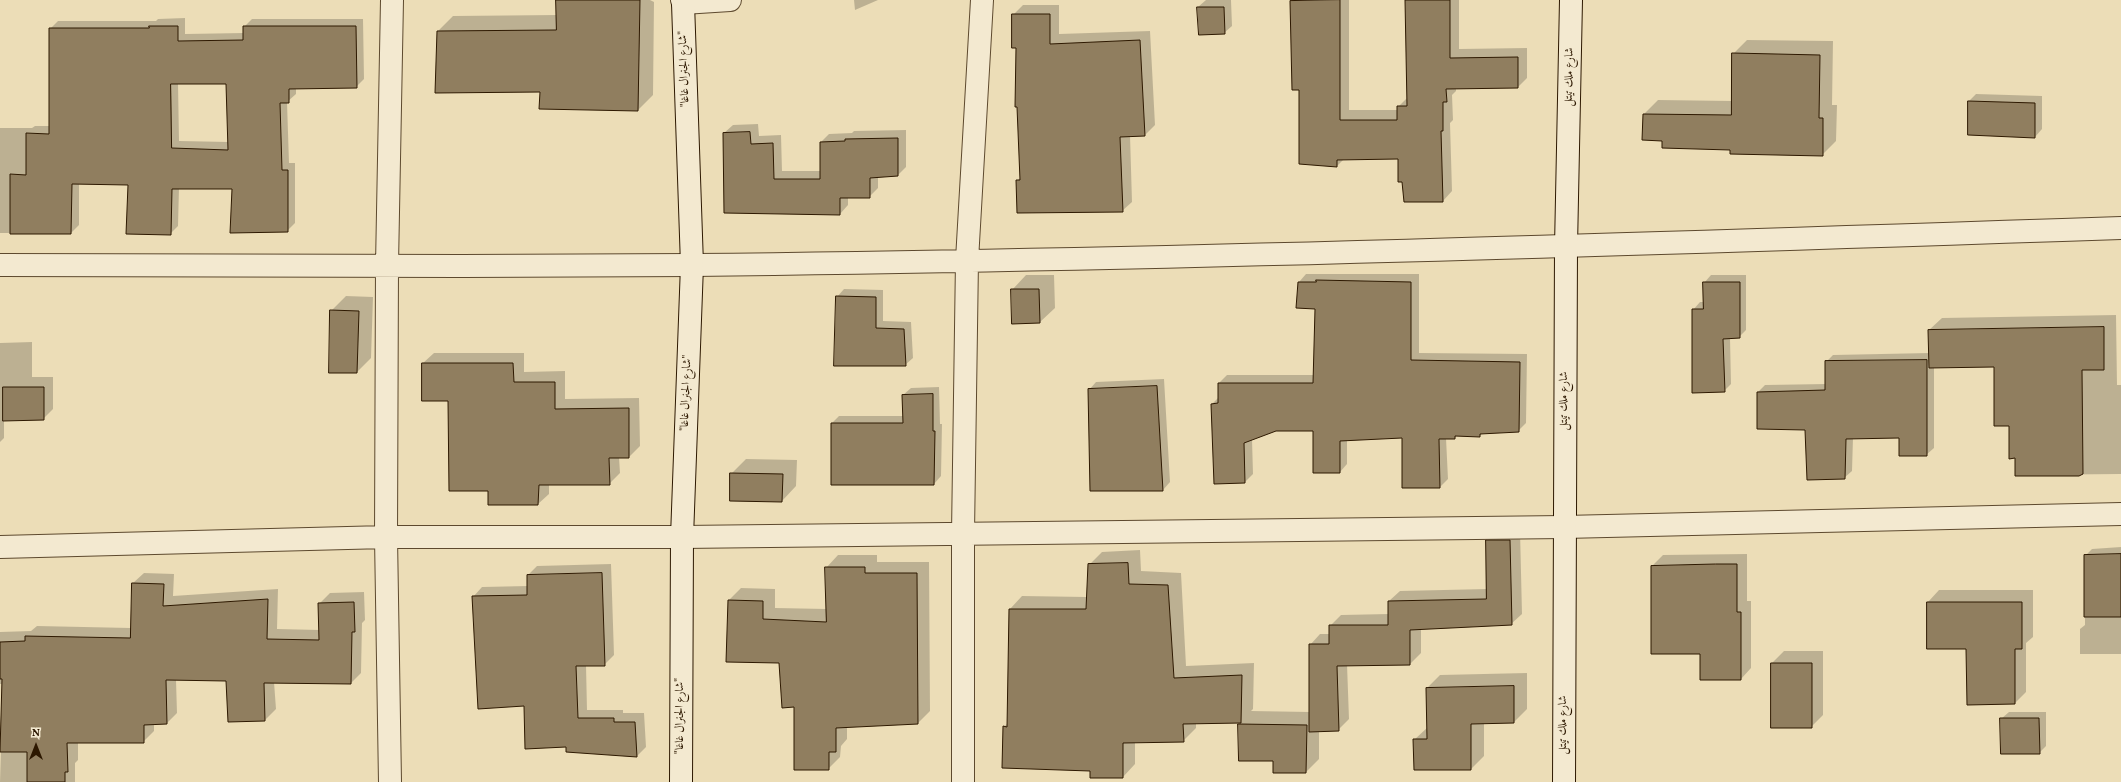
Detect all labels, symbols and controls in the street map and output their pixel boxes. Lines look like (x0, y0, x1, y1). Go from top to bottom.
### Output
street label: "شارع الجنرال غاغا" (676, 31, 694, 107)
street label: شارع ملك تيتل (1562, 47, 1578, 107)
street label: "شارع الجنرال غاغا" (678, 355, 696, 431)
street label: شارع ملك تيتل (1558, 371, 1572, 431)
street label: "شارع الجنرال غاغا" (674, 678, 688, 754)
street label: شارع ملك تيتل (1557, 695, 1571, 755)
north arrow (16, 726, 56, 766)
text: N (32, 726, 40, 741)

